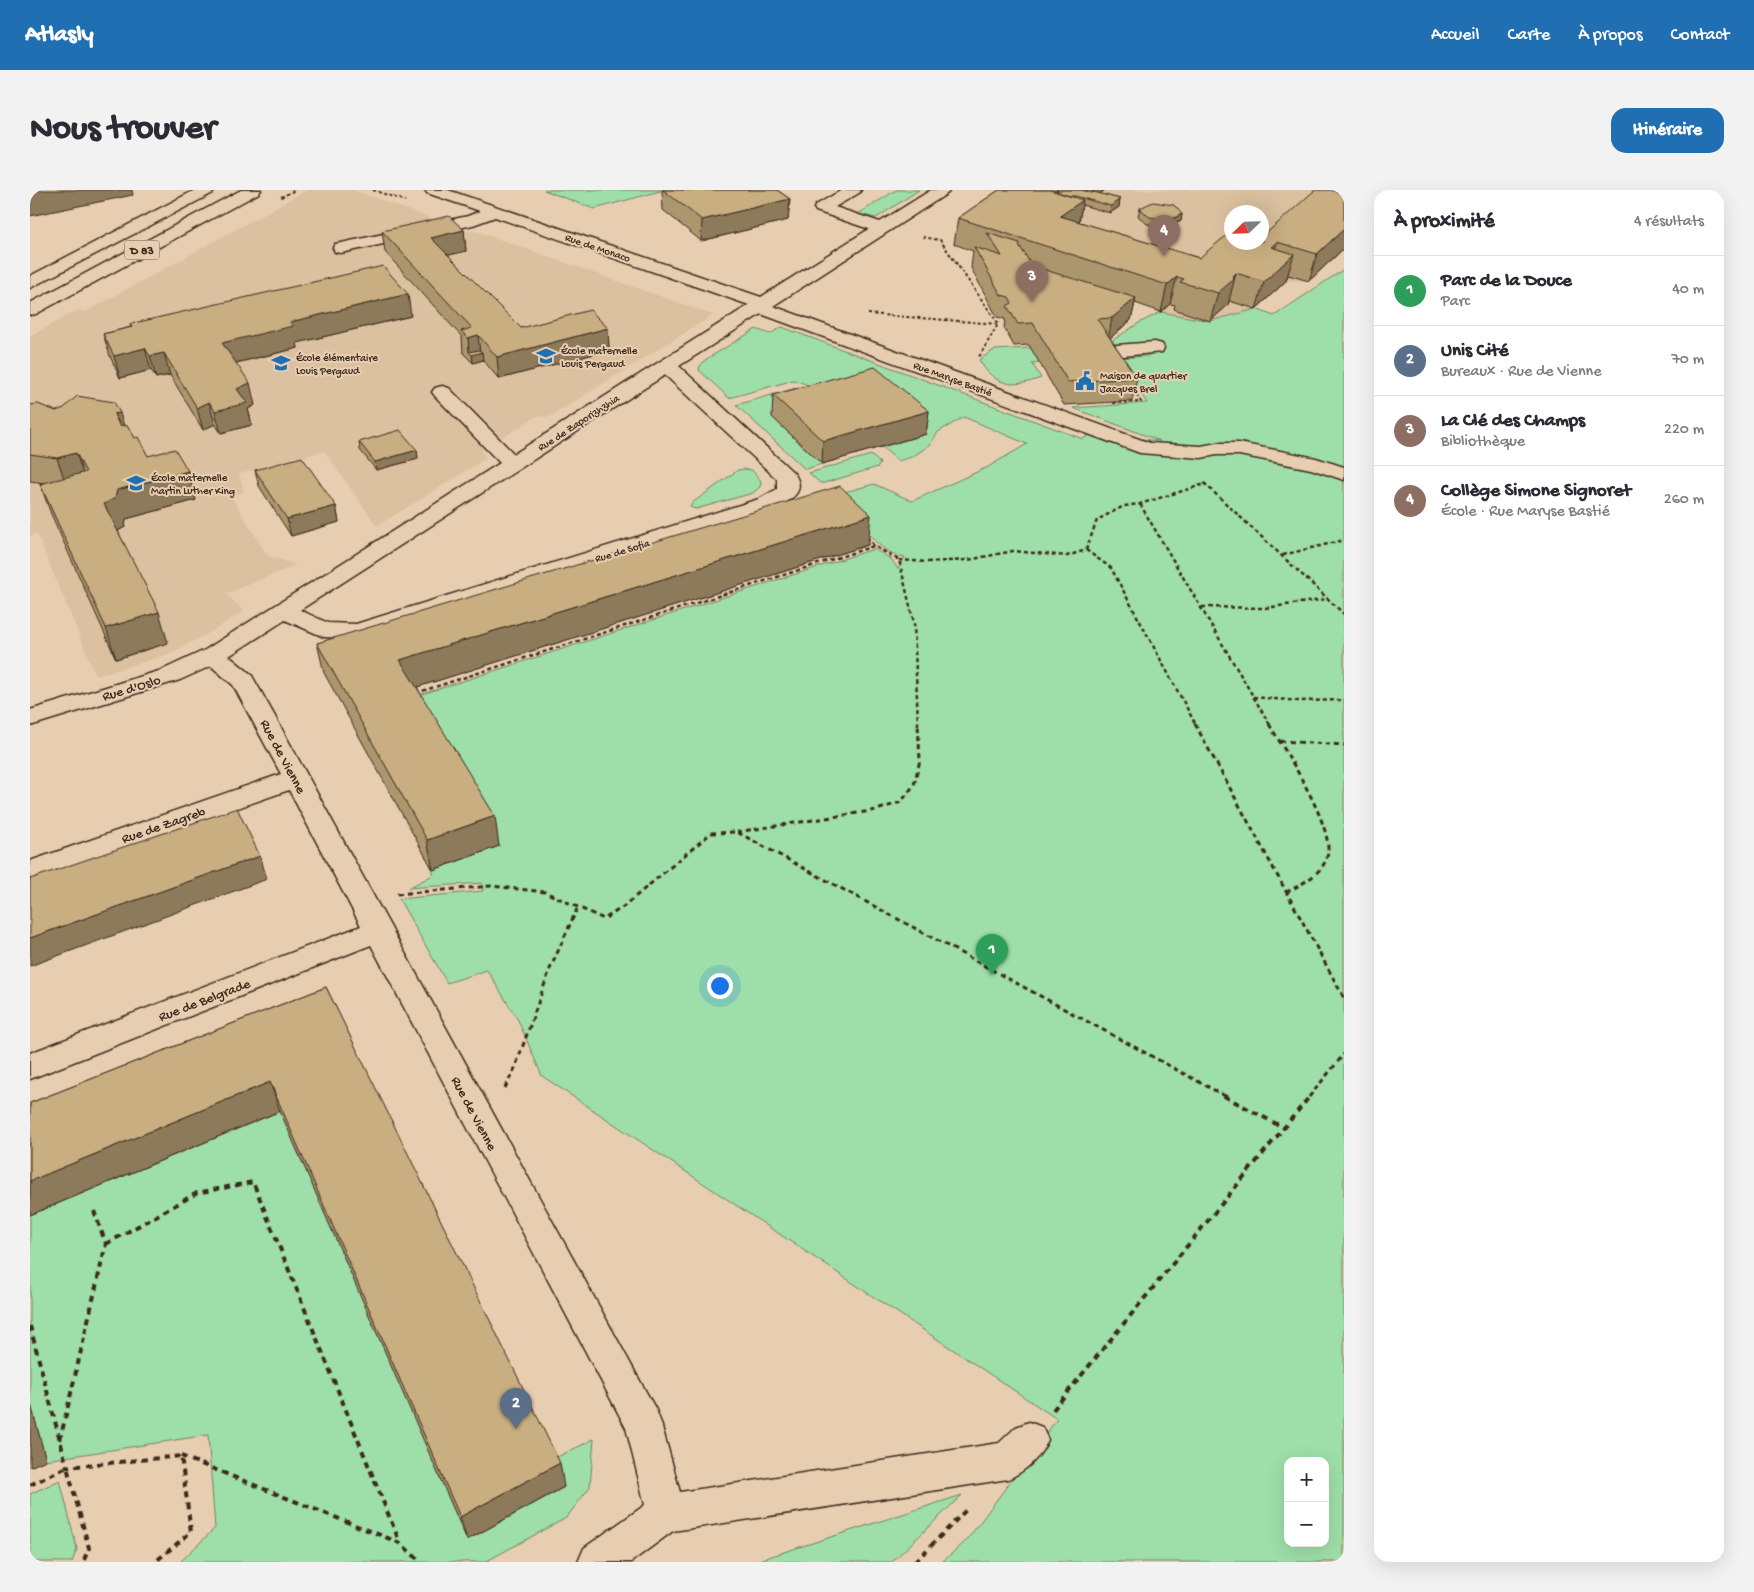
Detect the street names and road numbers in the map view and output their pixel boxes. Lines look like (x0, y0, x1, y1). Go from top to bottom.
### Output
street label: Rue de Monaco (563, 232, 632, 266)
road number: D 83 (124, 240, 160, 260)
street label: Rue Maryse Bastié (911, 360, 994, 400)
street label: Rue de Zaporizhzhia (536, 392, 623, 454)
street label: Rue de Sofia (593, 537, 652, 566)
street label: Rue d'Oslo (100, 672, 163, 706)
street label: Rue de Vienne (255, 717, 309, 798)
street label: Rue de Zagreb (120, 804, 209, 849)
street label: Rue de Belgrade (157, 976, 254, 1027)
street label: Rue de Vienne (446, 1074, 500, 1155)

